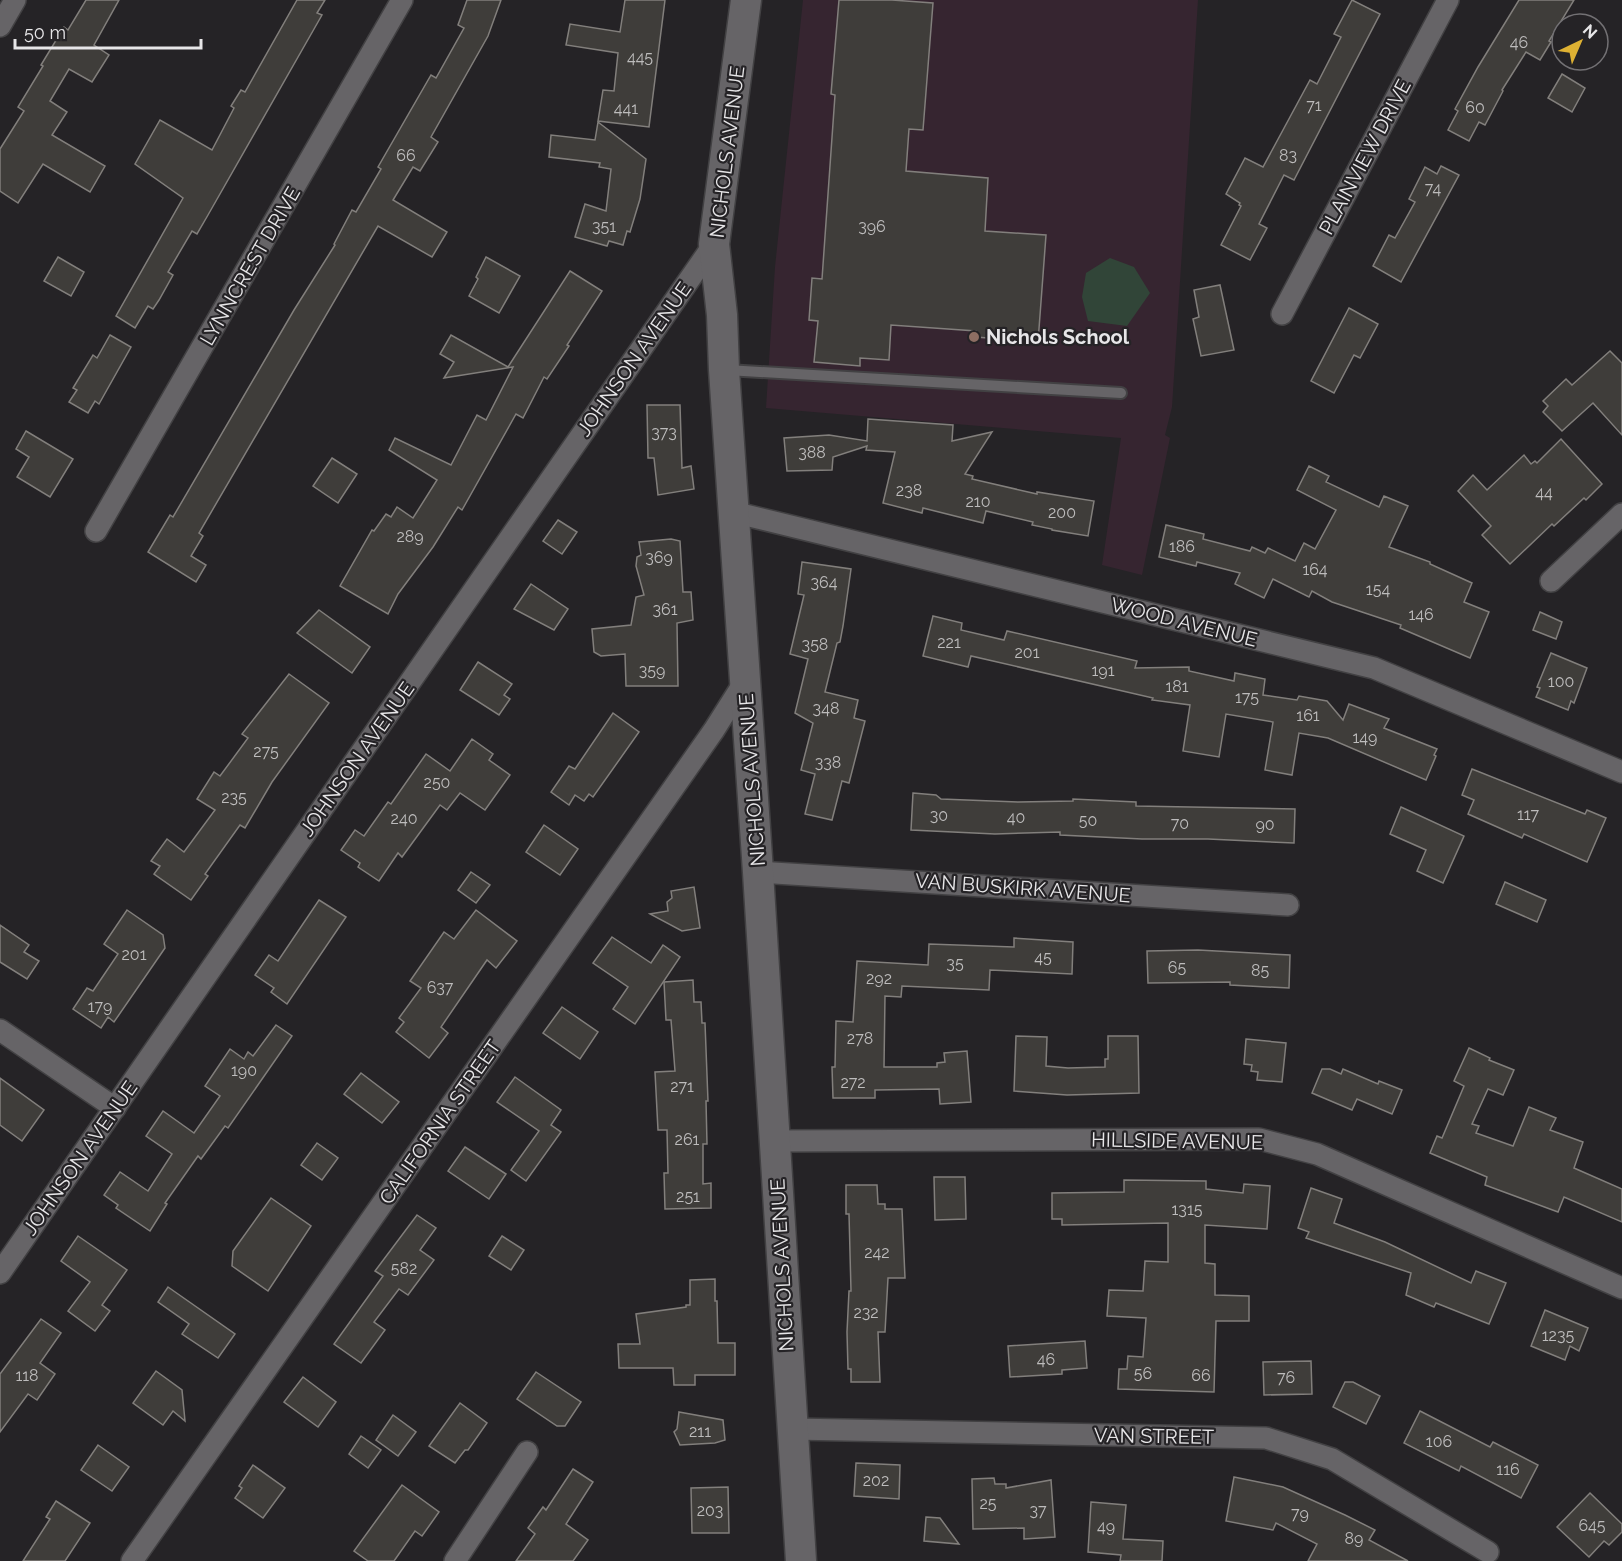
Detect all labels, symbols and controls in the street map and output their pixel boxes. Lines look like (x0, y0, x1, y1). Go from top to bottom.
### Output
scale bar (15, 12, 201, 50)
north arrow (1550, 12, 1610, 72)
text: N (1579, 20, 1601, 43)
text: 50 m (24, 22, 66, 43)
house number: 46 (1510, 33, 1528, 52)
house number: 445 (627, 48, 653, 67)
street label: NICHOLS AVENUE (705, 65, 749, 239)
street label: PLAINVIEW DRIVE (1314, 75, 1416, 239)
house number: 71 (1306, 96, 1322, 115)
house number: 60 (1465, 98, 1485, 117)
house number: 441 (614, 99, 638, 118)
house number: 66 (396, 146, 416, 165)
house number: 83 (1279, 146, 1297, 165)
house number: 74 (1425, 179, 1441, 198)
street label: LYNNCREST DRIVE (195, 182, 305, 350)
house number: 351 (592, 217, 616, 236)
house number: 396 (858, 217, 886, 236)
street label: JOHNSON AVENUE (572, 277, 696, 441)
place label: Nichols School (986, 325, 1130, 349)
marker: Nichols School (967, 330, 981, 344)
house number: 373 (651, 423, 677, 442)
house number: 388 (798, 443, 826, 462)
house number: 238 (896, 481, 922, 500)
house number: 44 (1535, 483, 1553, 502)
house number: 210 (966, 492, 990, 511)
house number: 200 (1048, 503, 1076, 522)
house number: 289 (396, 527, 424, 546)
house number: 186 (1169, 537, 1195, 556)
house number: 369 (645, 548, 673, 567)
house number: 164 (1302, 560, 1328, 579)
house number: 364 (811, 573, 838, 592)
house number: 154 (1366, 580, 1390, 599)
street label: WOOD AVENUE (1108, 592, 1260, 652)
house number: 361 (652, 600, 678, 619)
house number: 146 (1408, 605, 1434, 624)
house number: 221 (937, 633, 961, 652)
house number: 358 (802, 635, 828, 654)
house number: 201 (1015, 643, 1040, 662)
house number: 359 (639, 661, 665, 680)
house number: 191 (1091, 661, 1115, 680)
house number: 100 (1548, 672, 1574, 691)
street label: JOHNSON AVENUE (295, 677, 419, 841)
house number: 181 (1165, 677, 1189, 696)
house number: 175 (1235, 688, 1259, 707)
street label: NICHOLS AVENUE (734, 693, 770, 867)
house number: 348 (813, 699, 839, 718)
house number: 161 (1296, 706, 1320, 725)
house number: 149 (1353, 728, 1377, 747)
house number: 275 (253, 742, 279, 761)
house number: 338 (815, 753, 841, 772)
house number: 250 (424, 773, 450, 792)
house number: 235 (221, 788, 247, 807)
house number: 117 (1517, 805, 1540, 824)
house number: 30 (930, 806, 948, 825)
house number: 40 (1007, 808, 1025, 827)
house number: 240 (391, 809, 417, 828)
house number: 50 (1079, 811, 1097, 830)
house number: 70 (1171, 814, 1189, 833)
house number: 90 (1255, 815, 1275, 834)
street label: VAN BUSKIRK AVENUE (915, 869, 1131, 907)
house number: 201 (122, 945, 147, 964)
house number: 45 (1034, 948, 1052, 967)
house number: 35 (946, 954, 964, 973)
house number: 65 (1168, 958, 1186, 977)
house number: 85 (1251, 961, 1269, 980)
house number: 292 (866, 969, 892, 988)
house number: 637 (427, 978, 454, 997)
house number: 179 (88, 997, 112, 1016)
house number: 278 (847, 1029, 873, 1048)
street label: CALIFORNIA STREET (374, 1035, 506, 1209)
house number: 190 (231, 1061, 257, 1080)
house number: 272 (840, 1073, 866, 1092)
street label: JOHNSON AVENUE (18, 1076, 142, 1240)
house number: 271 (670, 1077, 694, 1096)
street label: HILLSIDE AVENUE (1091, 1128, 1263, 1154)
house number: 261 (675, 1130, 700, 1149)
street label: NICHOLS AVENUE (765, 1178, 799, 1352)
house number: 251 (676, 1187, 700, 1206)
house number: 1315 (1172, 1200, 1203, 1219)
house number: 242 (864, 1243, 890, 1262)
house number: 582 (391, 1259, 417, 1278)
house number: 232 (853, 1303, 879, 1322)
house number: 1235 (1542, 1326, 1575, 1345)
house number: 46 (1037, 1350, 1055, 1369)
house number: 56 (1134, 1364, 1152, 1383)
house number: 118 (15, 1366, 39, 1385)
house number: 66 (1191, 1366, 1211, 1385)
house number: 76 (1277, 1368, 1295, 1387)
house number: 211 (689, 1422, 711, 1441)
street label: VAN STREET (1094, 1423, 1214, 1449)
house number: 106 (1426, 1432, 1452, 1451)
house number: 116 (1496, 1460, 1520, 1479)
house number: 202 (863, 1471, 889, 1490)
house number: 25 (979, 1494, 997, 1513)
house number: 203 (697, 1501, 723, 1520)
house number: 37 (1029, 1501, 1047, 1520)
house number: 79 (1291, 1504, 1309, 1523)
house number: 645 (1578, 1516, 1606, 1535)
house number: 49 (1097, 1517, 1115, 1536)
house number: 89 (1345, 1529, 1363, 1548)

